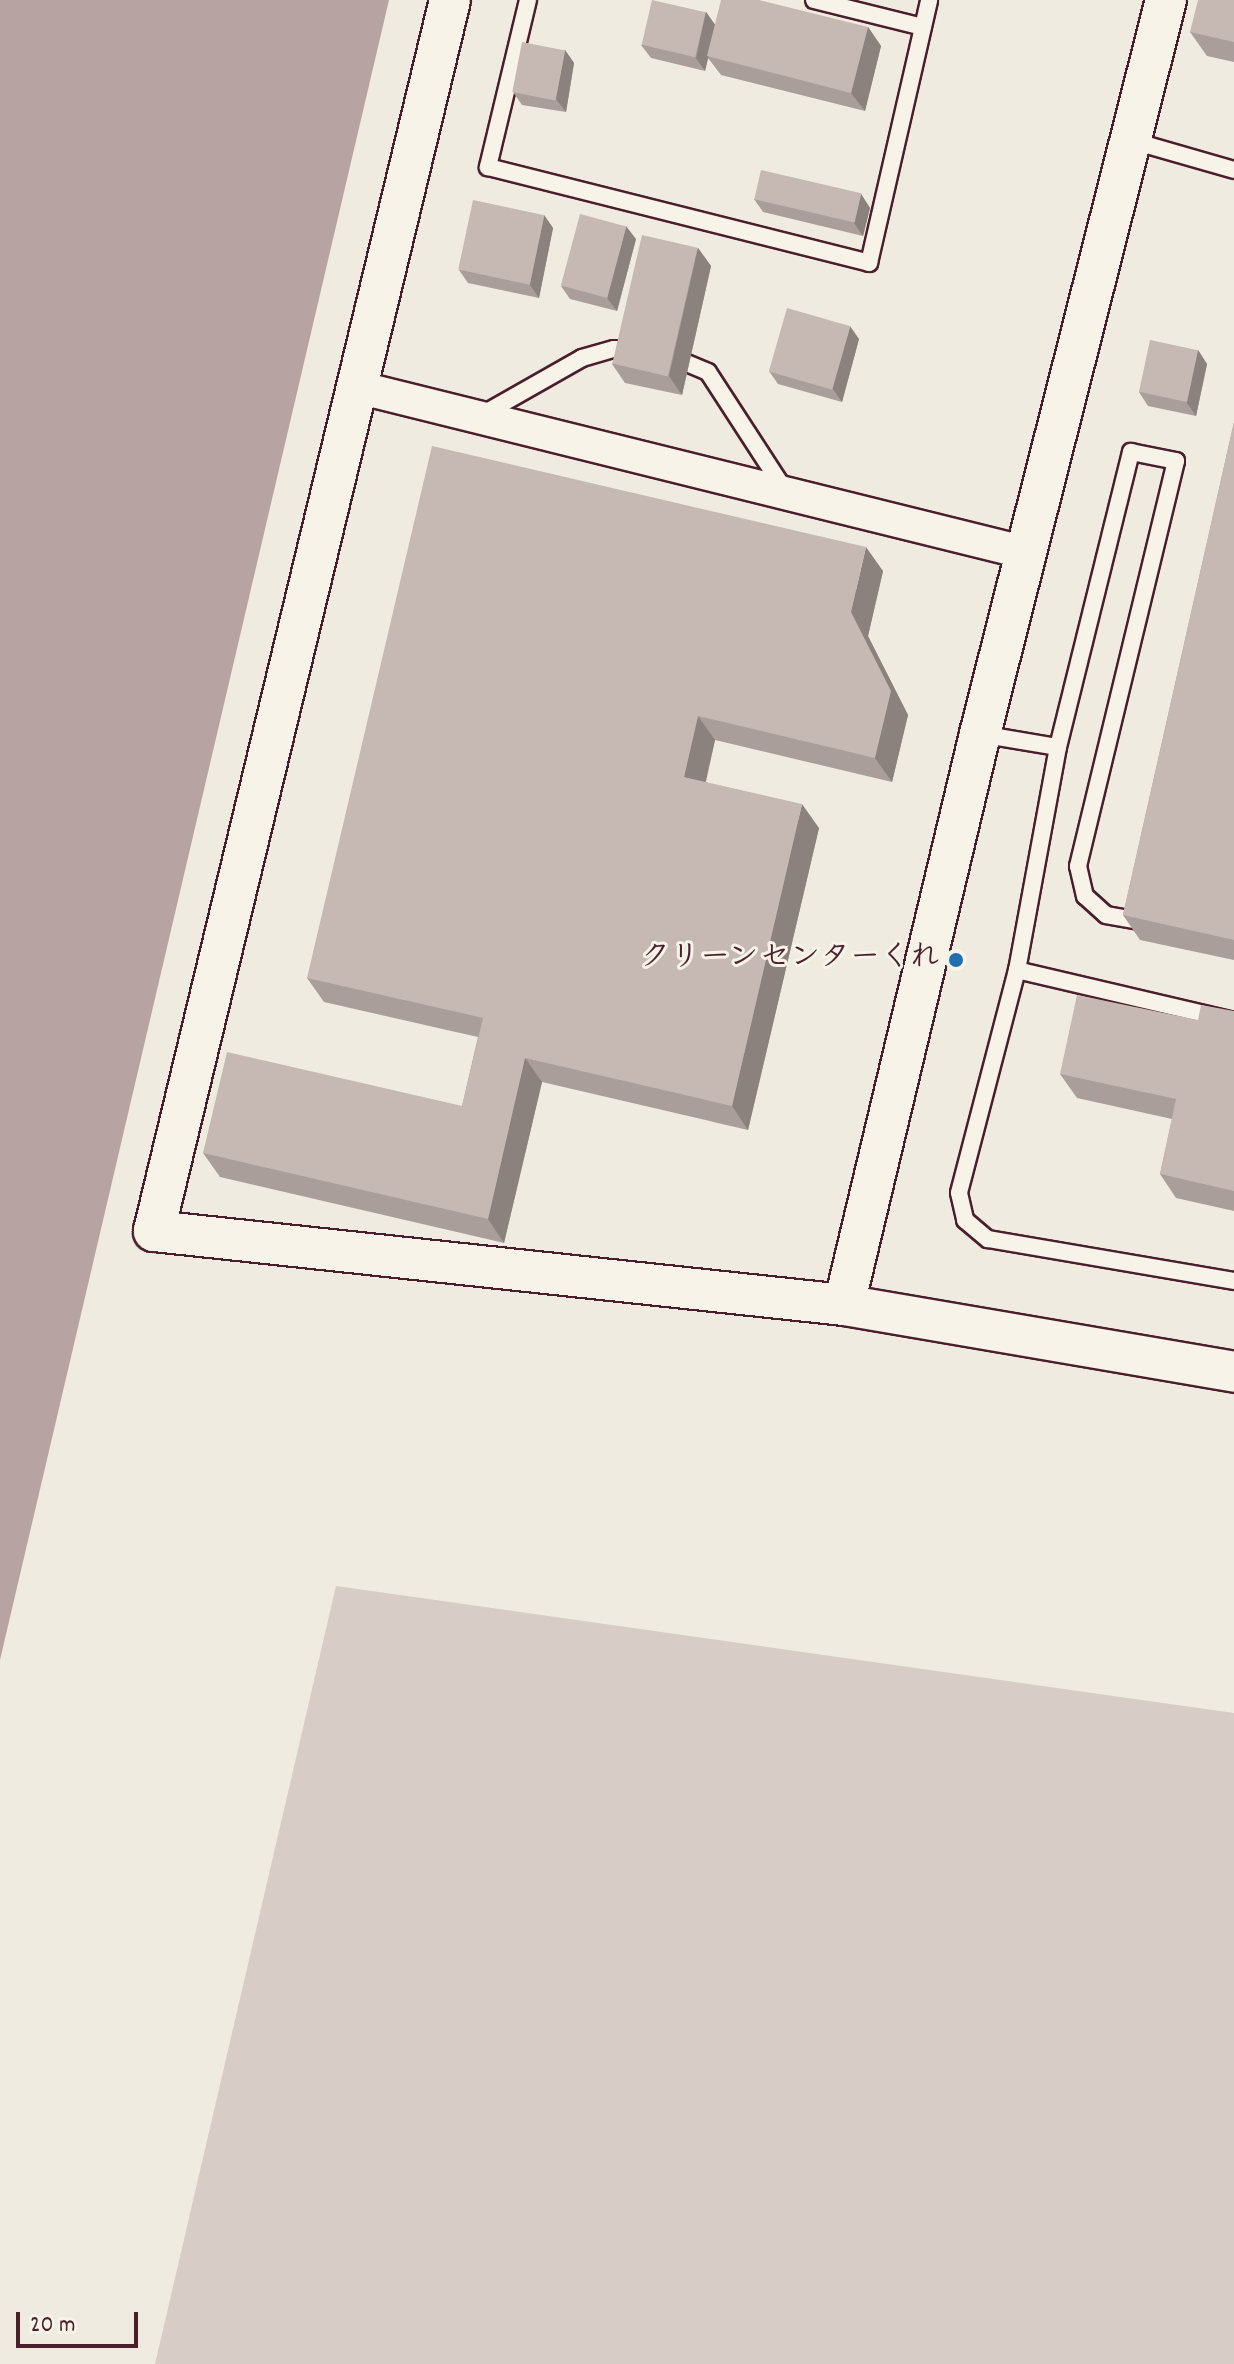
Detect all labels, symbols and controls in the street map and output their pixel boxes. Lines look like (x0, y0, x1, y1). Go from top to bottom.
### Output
place label: クリーンセンターくれ (640, 942, 940, 978)
marker: クリーンセンターくれ (947, 951, 965, 969)
scale bar (20, 2296, 142, 2346)
text: 20 m (30, 2309, 76, 2343)

